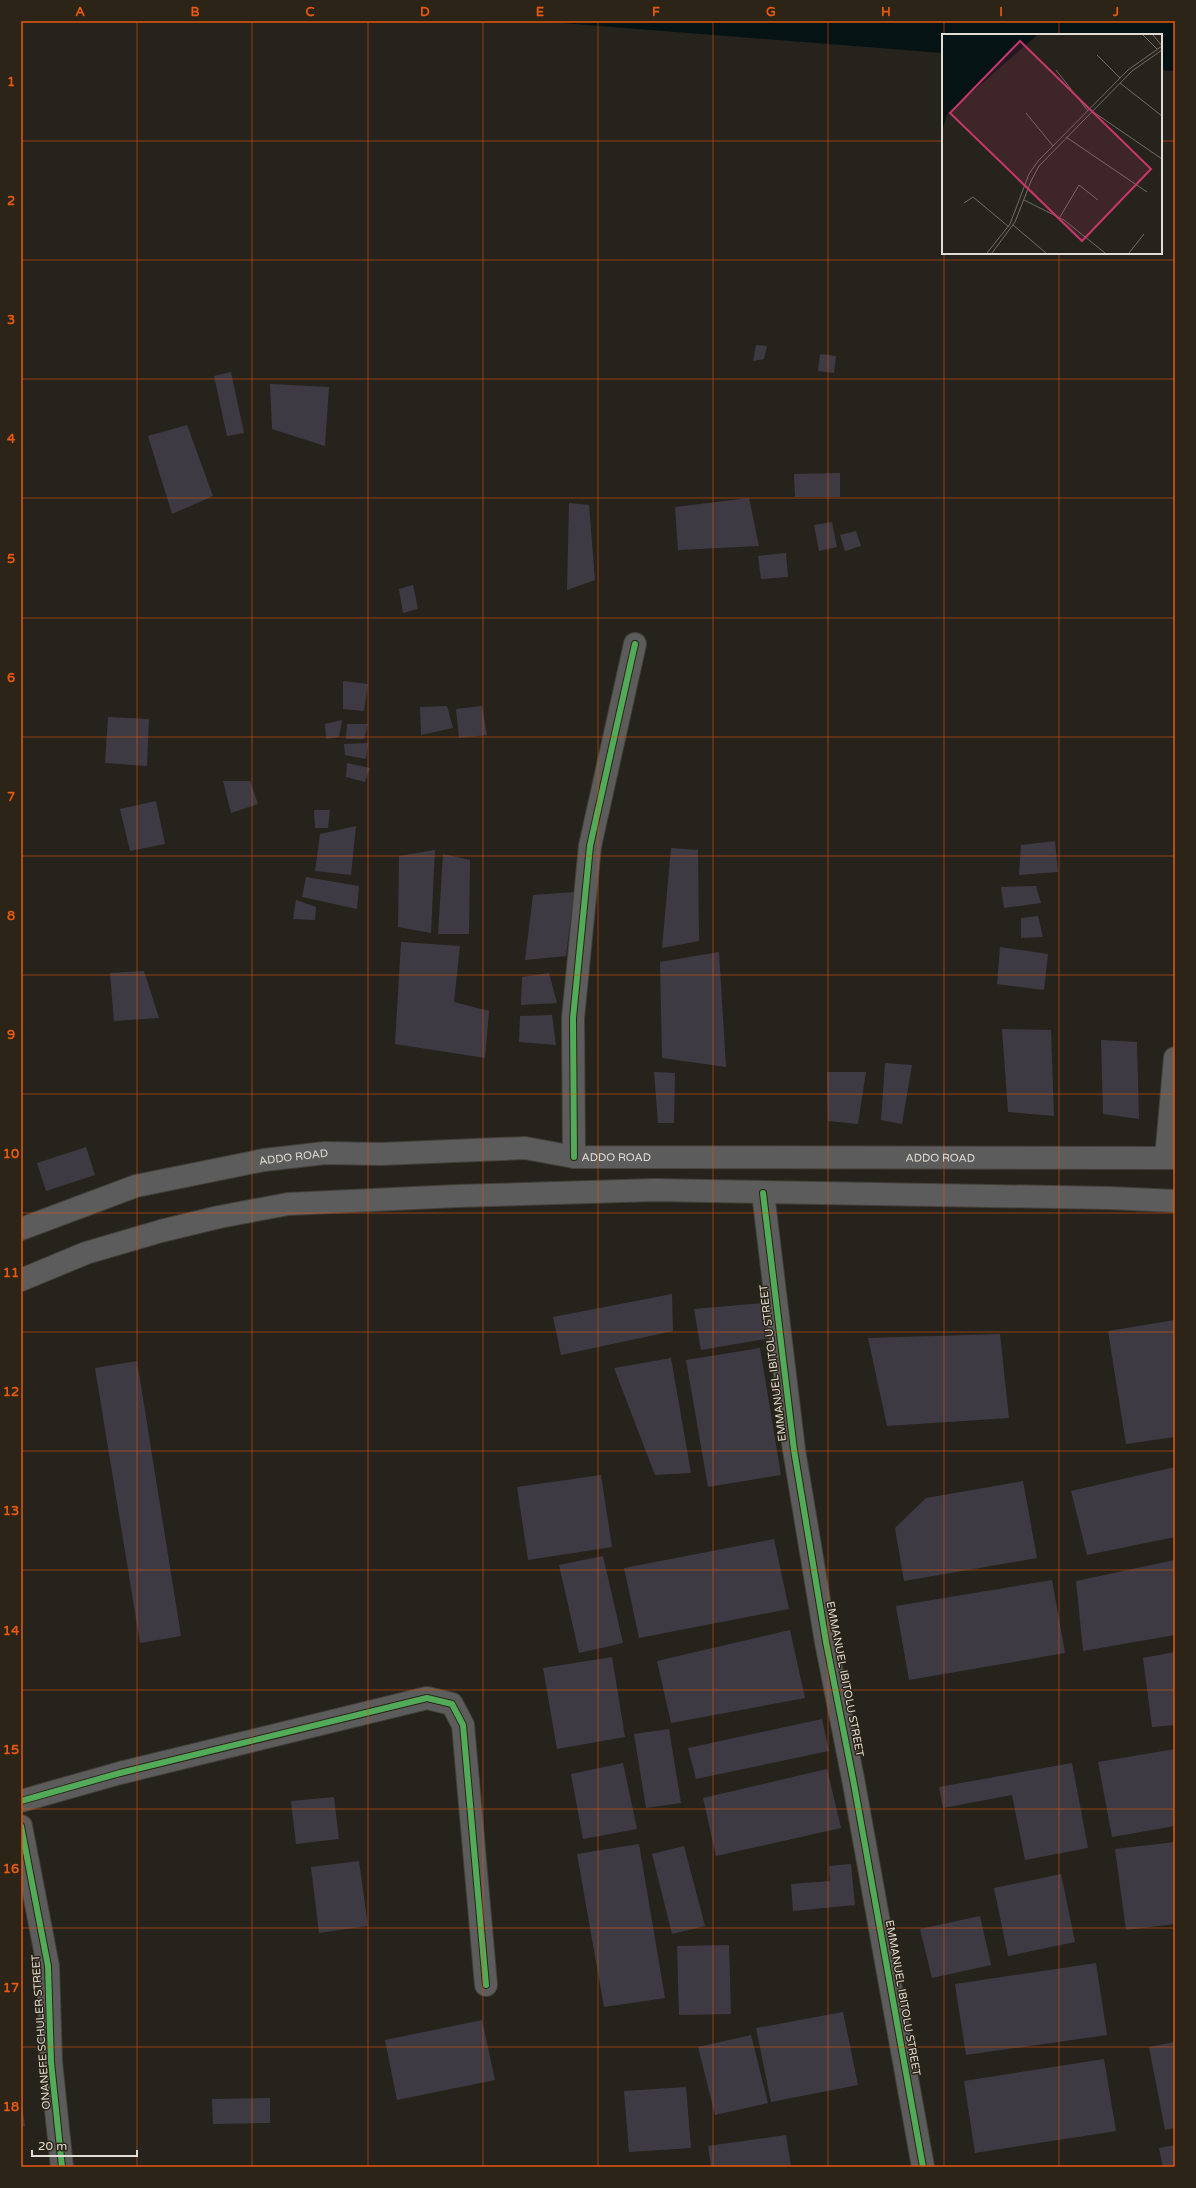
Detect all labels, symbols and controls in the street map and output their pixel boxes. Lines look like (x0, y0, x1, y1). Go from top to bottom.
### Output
text: A (75, 4, 85, 20)
text: B (190, 4, 200, 20)
text: C (305, 4, 315, 20)
text: D (420, 4, 430, 20)
text: E (536, 4, 544, 20)
text: F (652, 4, 660, 20)
text: G (766, 4, 776, 20)
text: H (881, 4, 891, 20)
text: I (999, 4, 1003, 20)
text: J (1112, 4, 1119, 20)
inset map (942, 34, 1162, 254)
text: 1 (7, 74, 15, 90)
text: 2 (7, 193, 15, 209)
text: 3 (7, 312, 15, 328)
text: 4 (7, 431, 16, 447)
text: 5 (7, 551, 15, 567)
text: 6 (7, 670, 15, 686)
text: 7 (7, 789, 15, 805)
text: 8 (7, 908, 15, 924)
text: 9 (7, 1027, 15, 1043)
text: 10 (3, 1146, 19, 1162)
street label: ADDO ROAD (258, 1146, 329, 1167)
street label: ADDO ROAD (581, 1151, 651, 1164)
street label: ADDO ROAD (905, 1151, 975, 1164)
text: 11 (3, 1265, 19, 1281)
street label: EMMANUEL IBITOLU STREET (757, 1283, 789, 1442)
text: 12 (3, 1384, 19, 1400)
text: 13 (3, 1503, 19, 1519)
street label: EMMANUEL IBITOLU STREET (824, 1600, 867, 1758)
text: 14 (3, 1623, 20, 1639)
text: 15 (3, 1742, 19, 1758)
text: 16 (3, 1861, 19, 1877)
street label: EMMANUEL IBITOLU STREET (883, 1919, 923, 2077)
street label: ONANEFE SCHULER STREET (29, 1954, 53, 2110)
text: 17 (3, 1980, 19, 1996)
text: 18 (3, 2099, 19, 2115)
scale bar (32, 2132, 137, 2158)
text: 20 m (38, 2139, 67, 2153)

